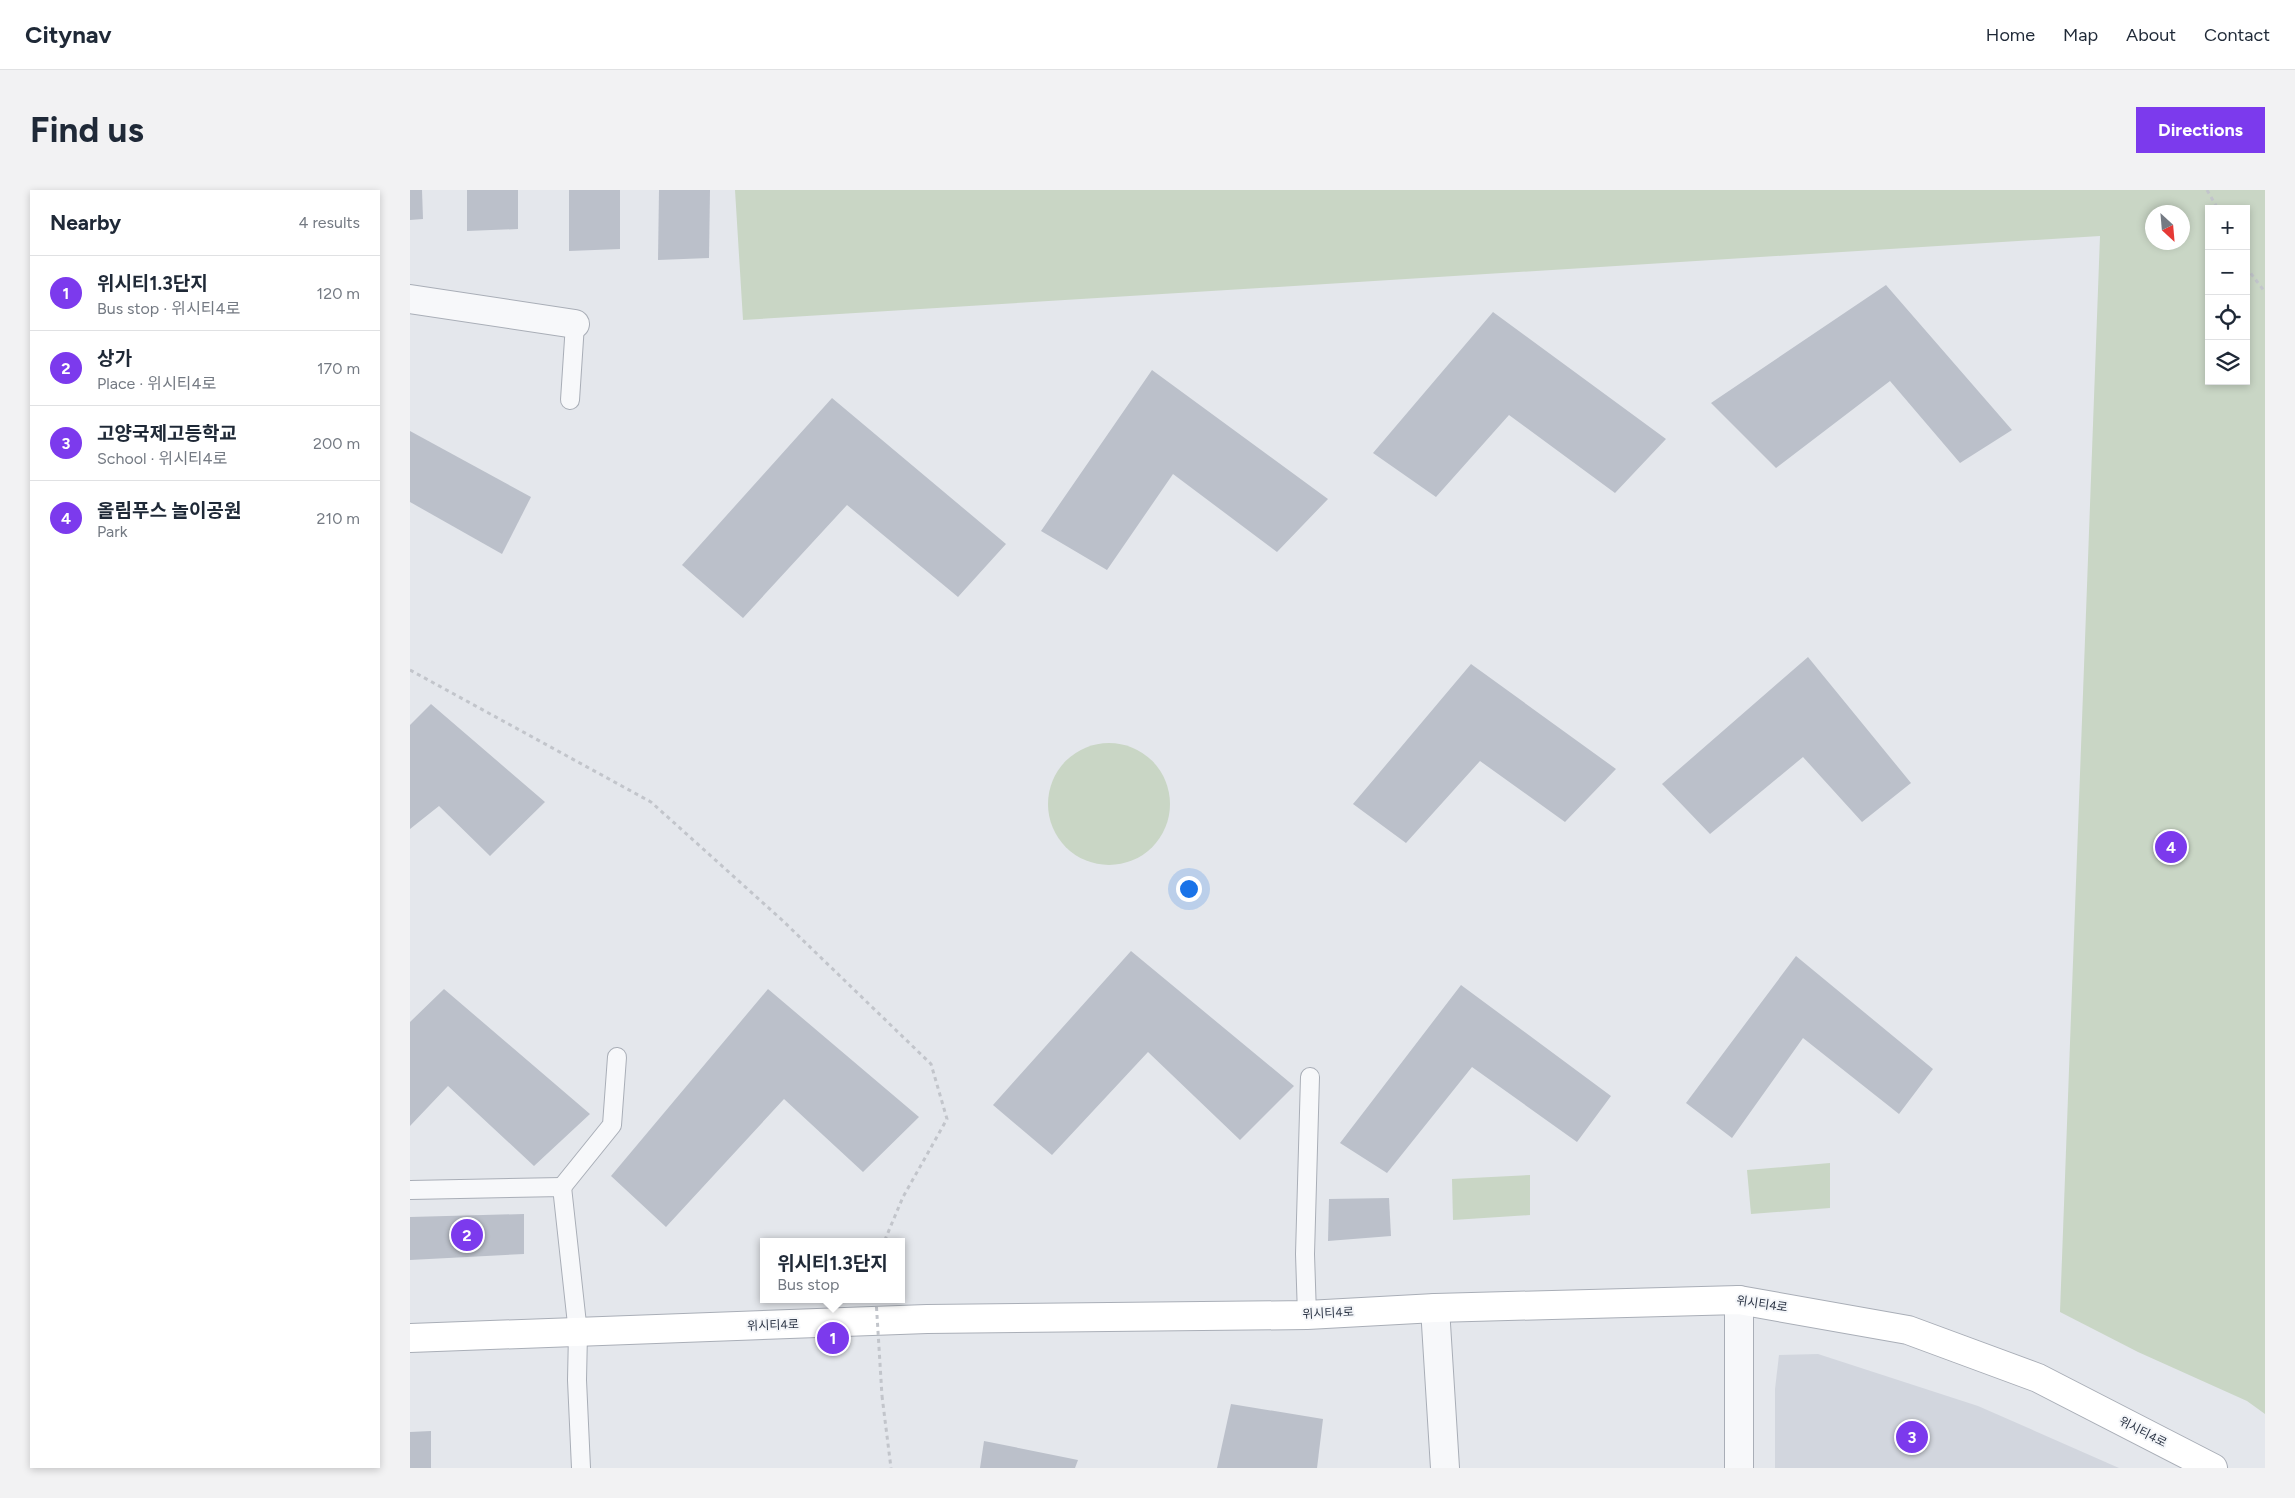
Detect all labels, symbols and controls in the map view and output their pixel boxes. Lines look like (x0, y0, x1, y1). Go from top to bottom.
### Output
text: Citynav (25, 20, 112, 49)
text: Home (1986, 24, 2035, 46)
text: Map (2063, 24, 2098, 46)
text: About (2126, 24, 2176, 46)
text: Contact (2204, 24, 2270, 46)
button: Directions (2136, 107, 2265, 153)
text: Find us (30, 109, 144, 151)
north arrow (2145, 205, 2190, 250)
map controls (2205, 205, 2250, 385)
button: + (2205, 205, 2250, 250)
text: Nearby (50, 210, 121, 235)
text: 4 results (299, 213, 360, 232)
button: − (2205, 250, 2250, 295)
text: 위시티1.3단지 (97, 272, 208, 295)
text: 1 (63, 284, 69, 303)
text: 120 m (317, 284, 360, 303)
button: locate (2205, 295, 2250, 340)
text: Bus stop · 위시티4로 (97, 299, 240, 318)
button: layers (2205, 340, 2250, 385)
text: 상가 (97, 347, 132, 370)
text: 2 (61, 359, 71, 378)
text: 170 m (317, 359, 360, 378)
text: Place · 위시티4로 (97, 374, 216, 393)
text: 고양국제고등학교 (97, 422, 237, 445)
text: 3 (62, 434, 70, 453)
text: 200 m (313, 434, 360, 453)
text: School · 위시티4로 (97, 449, 227, 468)
text: 올림푸스 놀이공원 (97, 499, 241, 522)
text: 4 (61, 509, 71, 528)
text: 210 m (317, 509, 360, 528)
text: Park (97, 522, 127, 541)
pin: 4 (2155, 828, 2187, 866)
your location (1176, 876, 1202, 902)
pin: 2 (451, 1216, 483, 1254)
popup (760, 1238, 905, 1303)
text: 위시티1.3단지 (777, 1252, 888, 1275)
text: Bus stop (777, 1275, 839, 1294)
street label: 위시티4로 (1735, 1293, 1789, 1315)
street label: 위시티4로 (1302, 1305, 1354, 1321)
street label: 위시티4로 (747, 1317, 799, 1333)
pin: 1 (817, 1319, 849, 1357)
street label: 위시티4로 (2117, 1414, 2169, 1450)
pin: 3 (1896, 1418, 1928, 1456)

